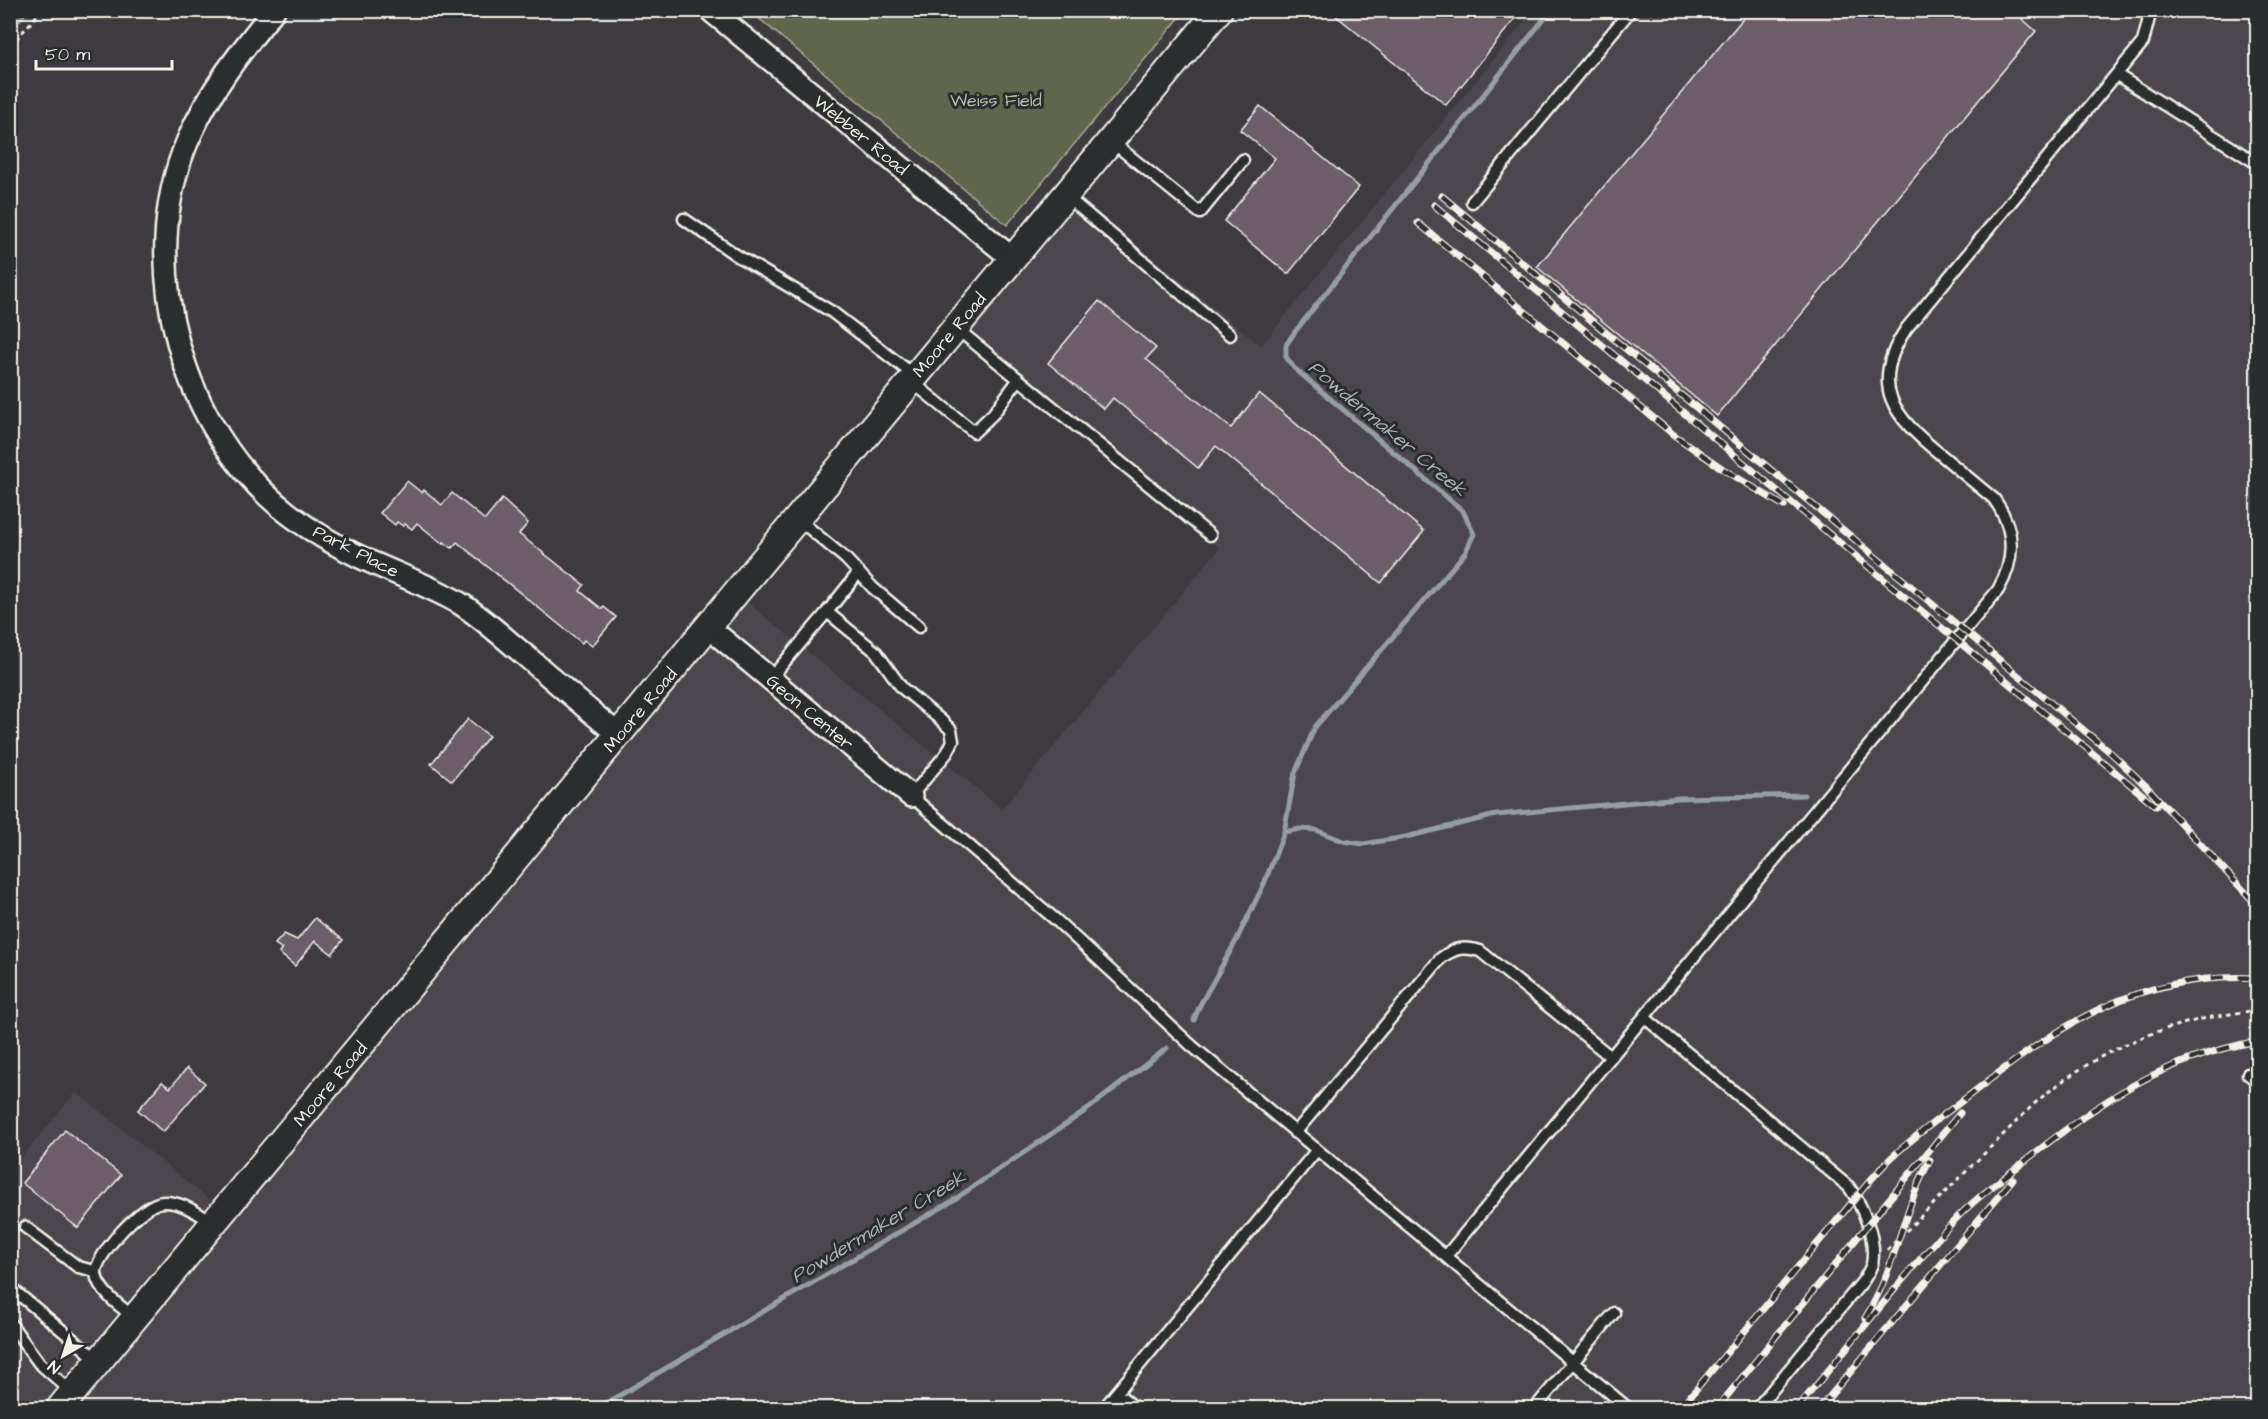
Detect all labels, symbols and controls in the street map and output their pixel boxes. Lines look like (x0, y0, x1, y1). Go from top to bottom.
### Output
scale bar (36, 33, 172, 71)
text: 50 m (45, 42, 90, 67)
park label: Weiss Field (950, 88, 1042, 113)
street label: Webber Road (808, 89, 913, 181)
street label: Moore Road (907, 288, 992, 383)
water label: Powdermaker Creek (1302, 354, 1473, 504)
street label: Park Place (308, 519, 403, 584)
street label: Moore Road (598, 663, 683, 758)
street label: Geon Center (761, 668, 859, 756)
street label: Moore Road (288, 1037, 373, 1132)
water label: Powdermaker Creek (786, 1163, 972, 1290)
north arrow (33, 1326, 93, 1386)
text: N (43, 1355, 65, 1379)

